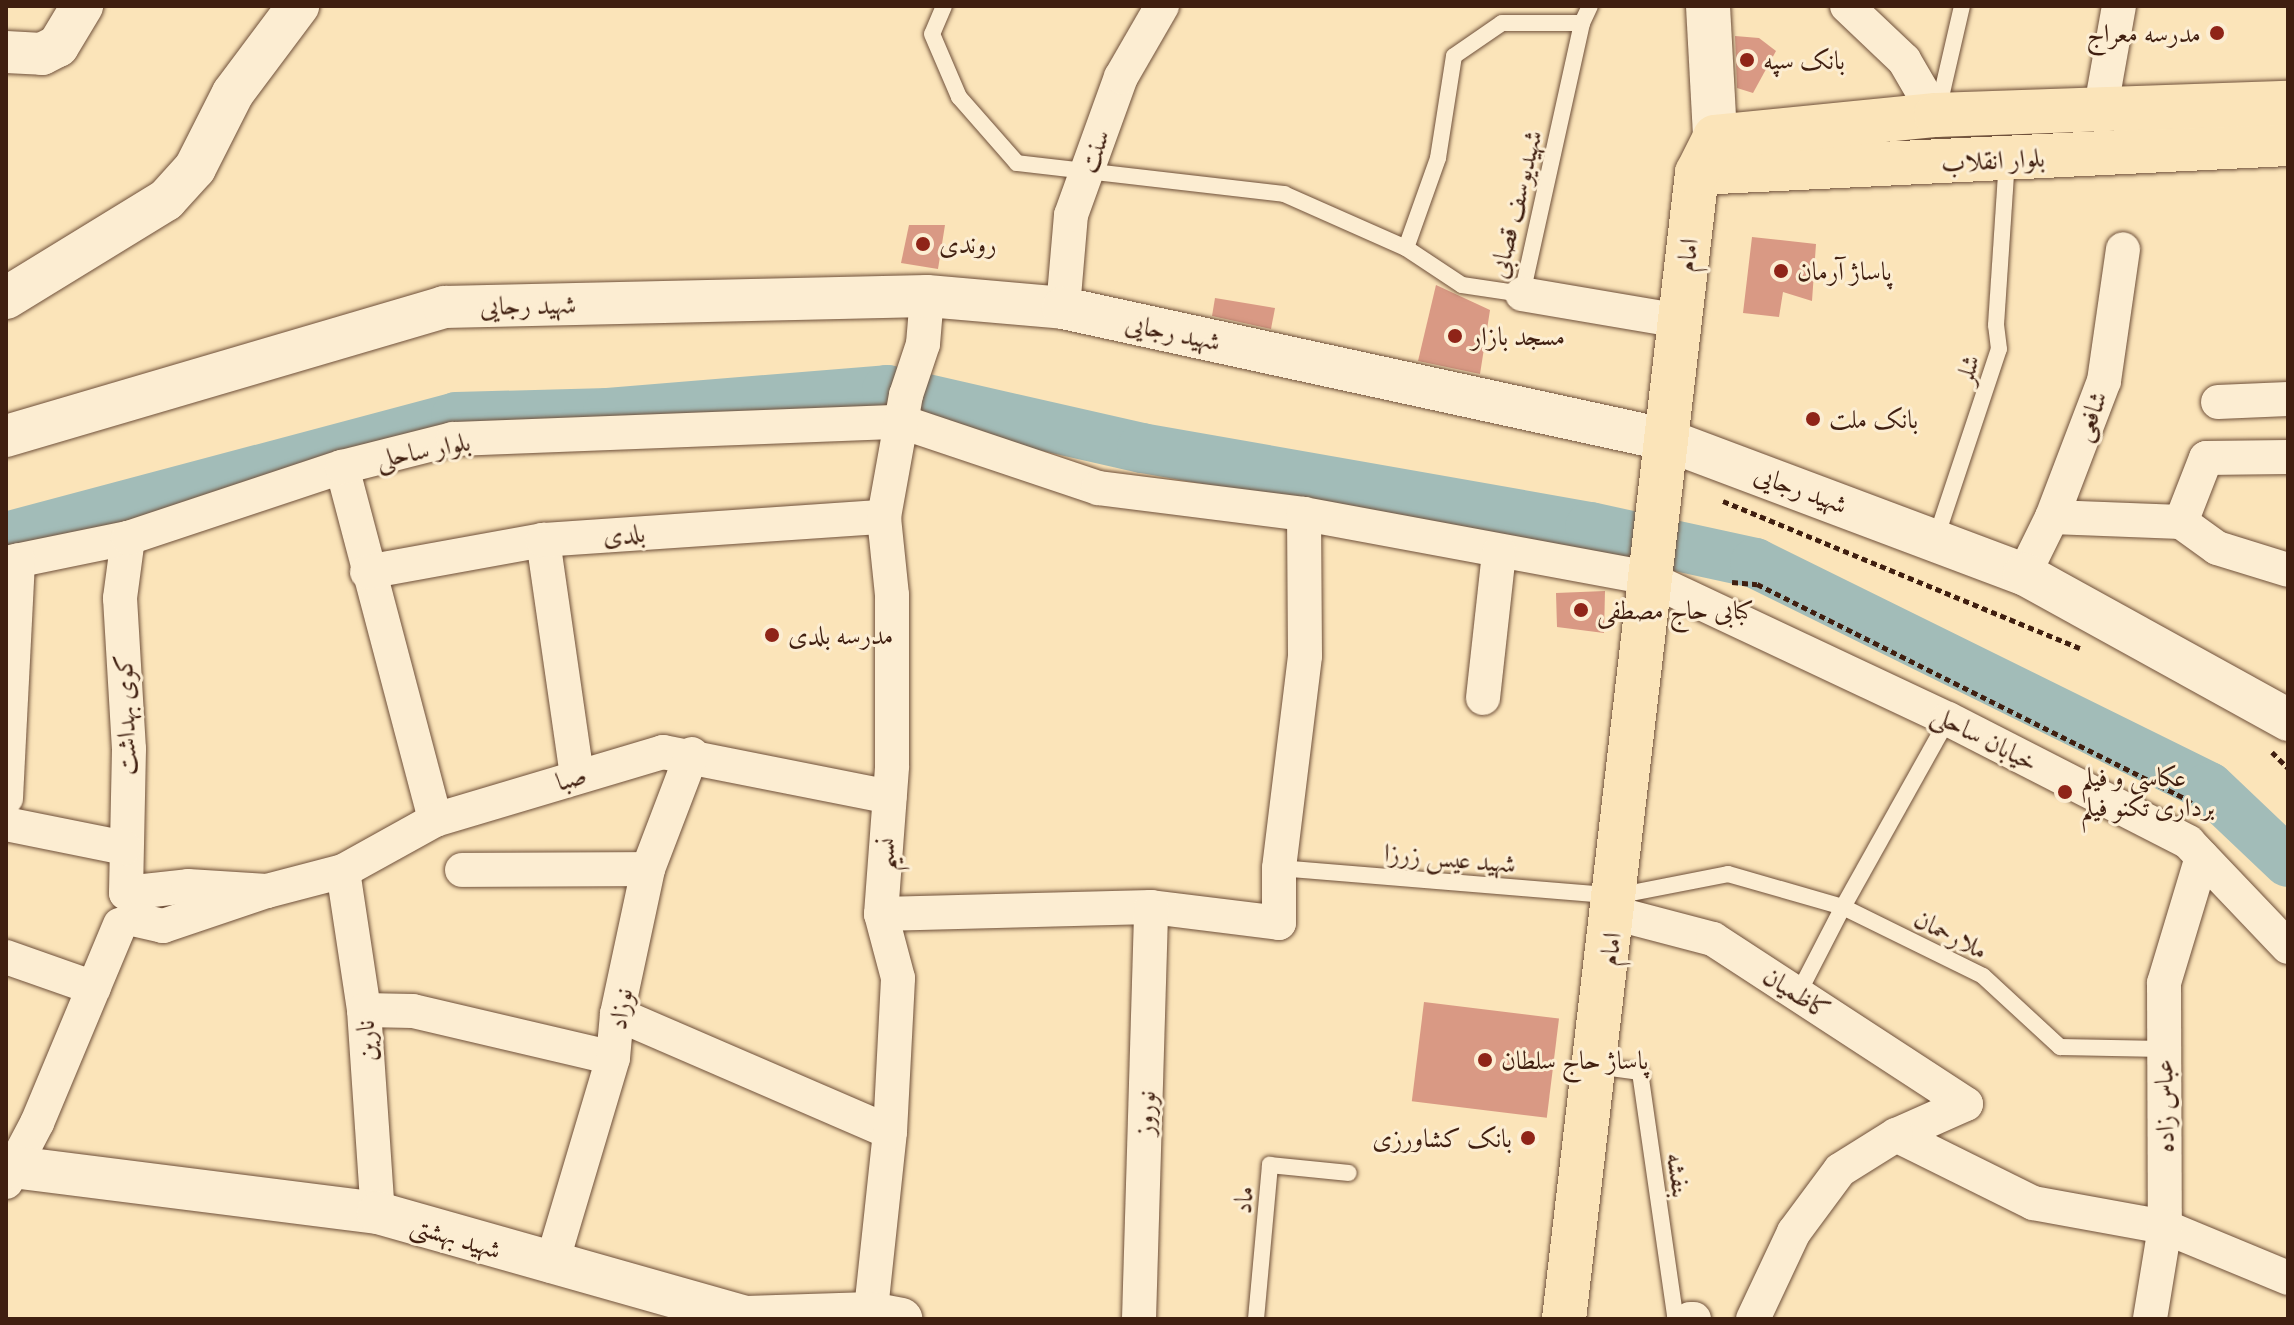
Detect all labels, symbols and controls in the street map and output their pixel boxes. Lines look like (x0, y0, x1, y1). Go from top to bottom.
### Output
place label: مدرسه معراج (2087, 17, 2201, 49)
marker: مدرسه معراج (2208, 24, 2226, 42)
place label: بانک سپه (1763, 44, 1845, 76)
marker: بانک سپه (1738, 51, 1756, 69)
street label: سنت (1072, 125, 1116, 177)
street label: شهیدیوسف قصابی (1482, 127, 1548, 281)
street label: بلوار انقلاب (1940, 142, 2046, 178)
place label: روندی (939, 228, 997, 260)
marker: روندی (914, 235, 932, 253)
street label: امام (1669, 236, 1705, 274)
place label: پاساژ آرمان (1797, 255, 1892, 287)
marker: پاساژ آرمان (1772, 262, 1790, 280)
street label: شهید رجایی (480, 289, 576, 321)
street label: شهید رجایی (1123, 307, 1223, 357)
place label: مسجد بازار (1471, 320, 1565, 352)
marker: مسجد بازار (1446, 327, 1464, 345)
street label: شلر (1948, 350, 1986, 388)
street label: شافعی (2066, 386, 2114, 446)
place label: بانک ملت (1829, 403, 1918, 435)
marker: بانک ملت (1804, 410, 1822, 428)
street label: بلوار ساحلی (373, 426, 473, 474)
street label: شهید رجایی (1750, 458, 1852, 520)
street label: بلدی (602, 517, 646, 551)
place label: کبابی حاج مصطفی (1597, 594, 1754, 626)
marker: کبابی حاج مصطفی (1572, 601, 1590, 619)
place label: مدرسه بلدی (788, 619, 893, 651)
marker: مدرسه بلدی (763, 626, 781, 644)
street label: کوی بهداشت (107, 654, 143, 776)
street label: خیابان ساحلی (1927, 698, 2043, 778)
street label: صبا (552, 759, 590, 797)
place label: عکاسی و فیلم برداری تکنو فیلم (2081, 761, 2214, 822)
marker: عکاسی و فیلم برداری تکنو فیلم (2056, 783, 2074, 801)
street label: نسیم (868, 836, 902, 872)
street label: شهید عیس زرزا (1383, 837, 1517, 879)
street label: ملارحمان (1909, 902, 1993, 966)
street label: امام (1592, 930, 1628, 968)
street label: کاظمیان (1757, 960, 1837, 1026)
street label: نوزاد (601, 986, 639, 1032)
street label: نارین (349, 1019, 383, 1063)
place label: پاساژ حاج سلطان (1501, 1044, 1648, 1076)
marker: پاساژ حاج سلطان (1476, 1051, 1494, 1069)
street label: عباس زاده (2148, 1059, 2180, 1153)
street label: نوروز (1129, 1090, 1161, 1136)
place label: بانک کشاورزی (1372, 1122, 1512, 1154)
marker: بانک کشاورزی (1519, 1129, 1537, 1147)
street label: بنفشه (1660, 1150, 1698, 1200)
street label: ماد (1226, 1185, 1260, 1215)
street label: شهید بهشتی (407, 1209, 505, 1265)

